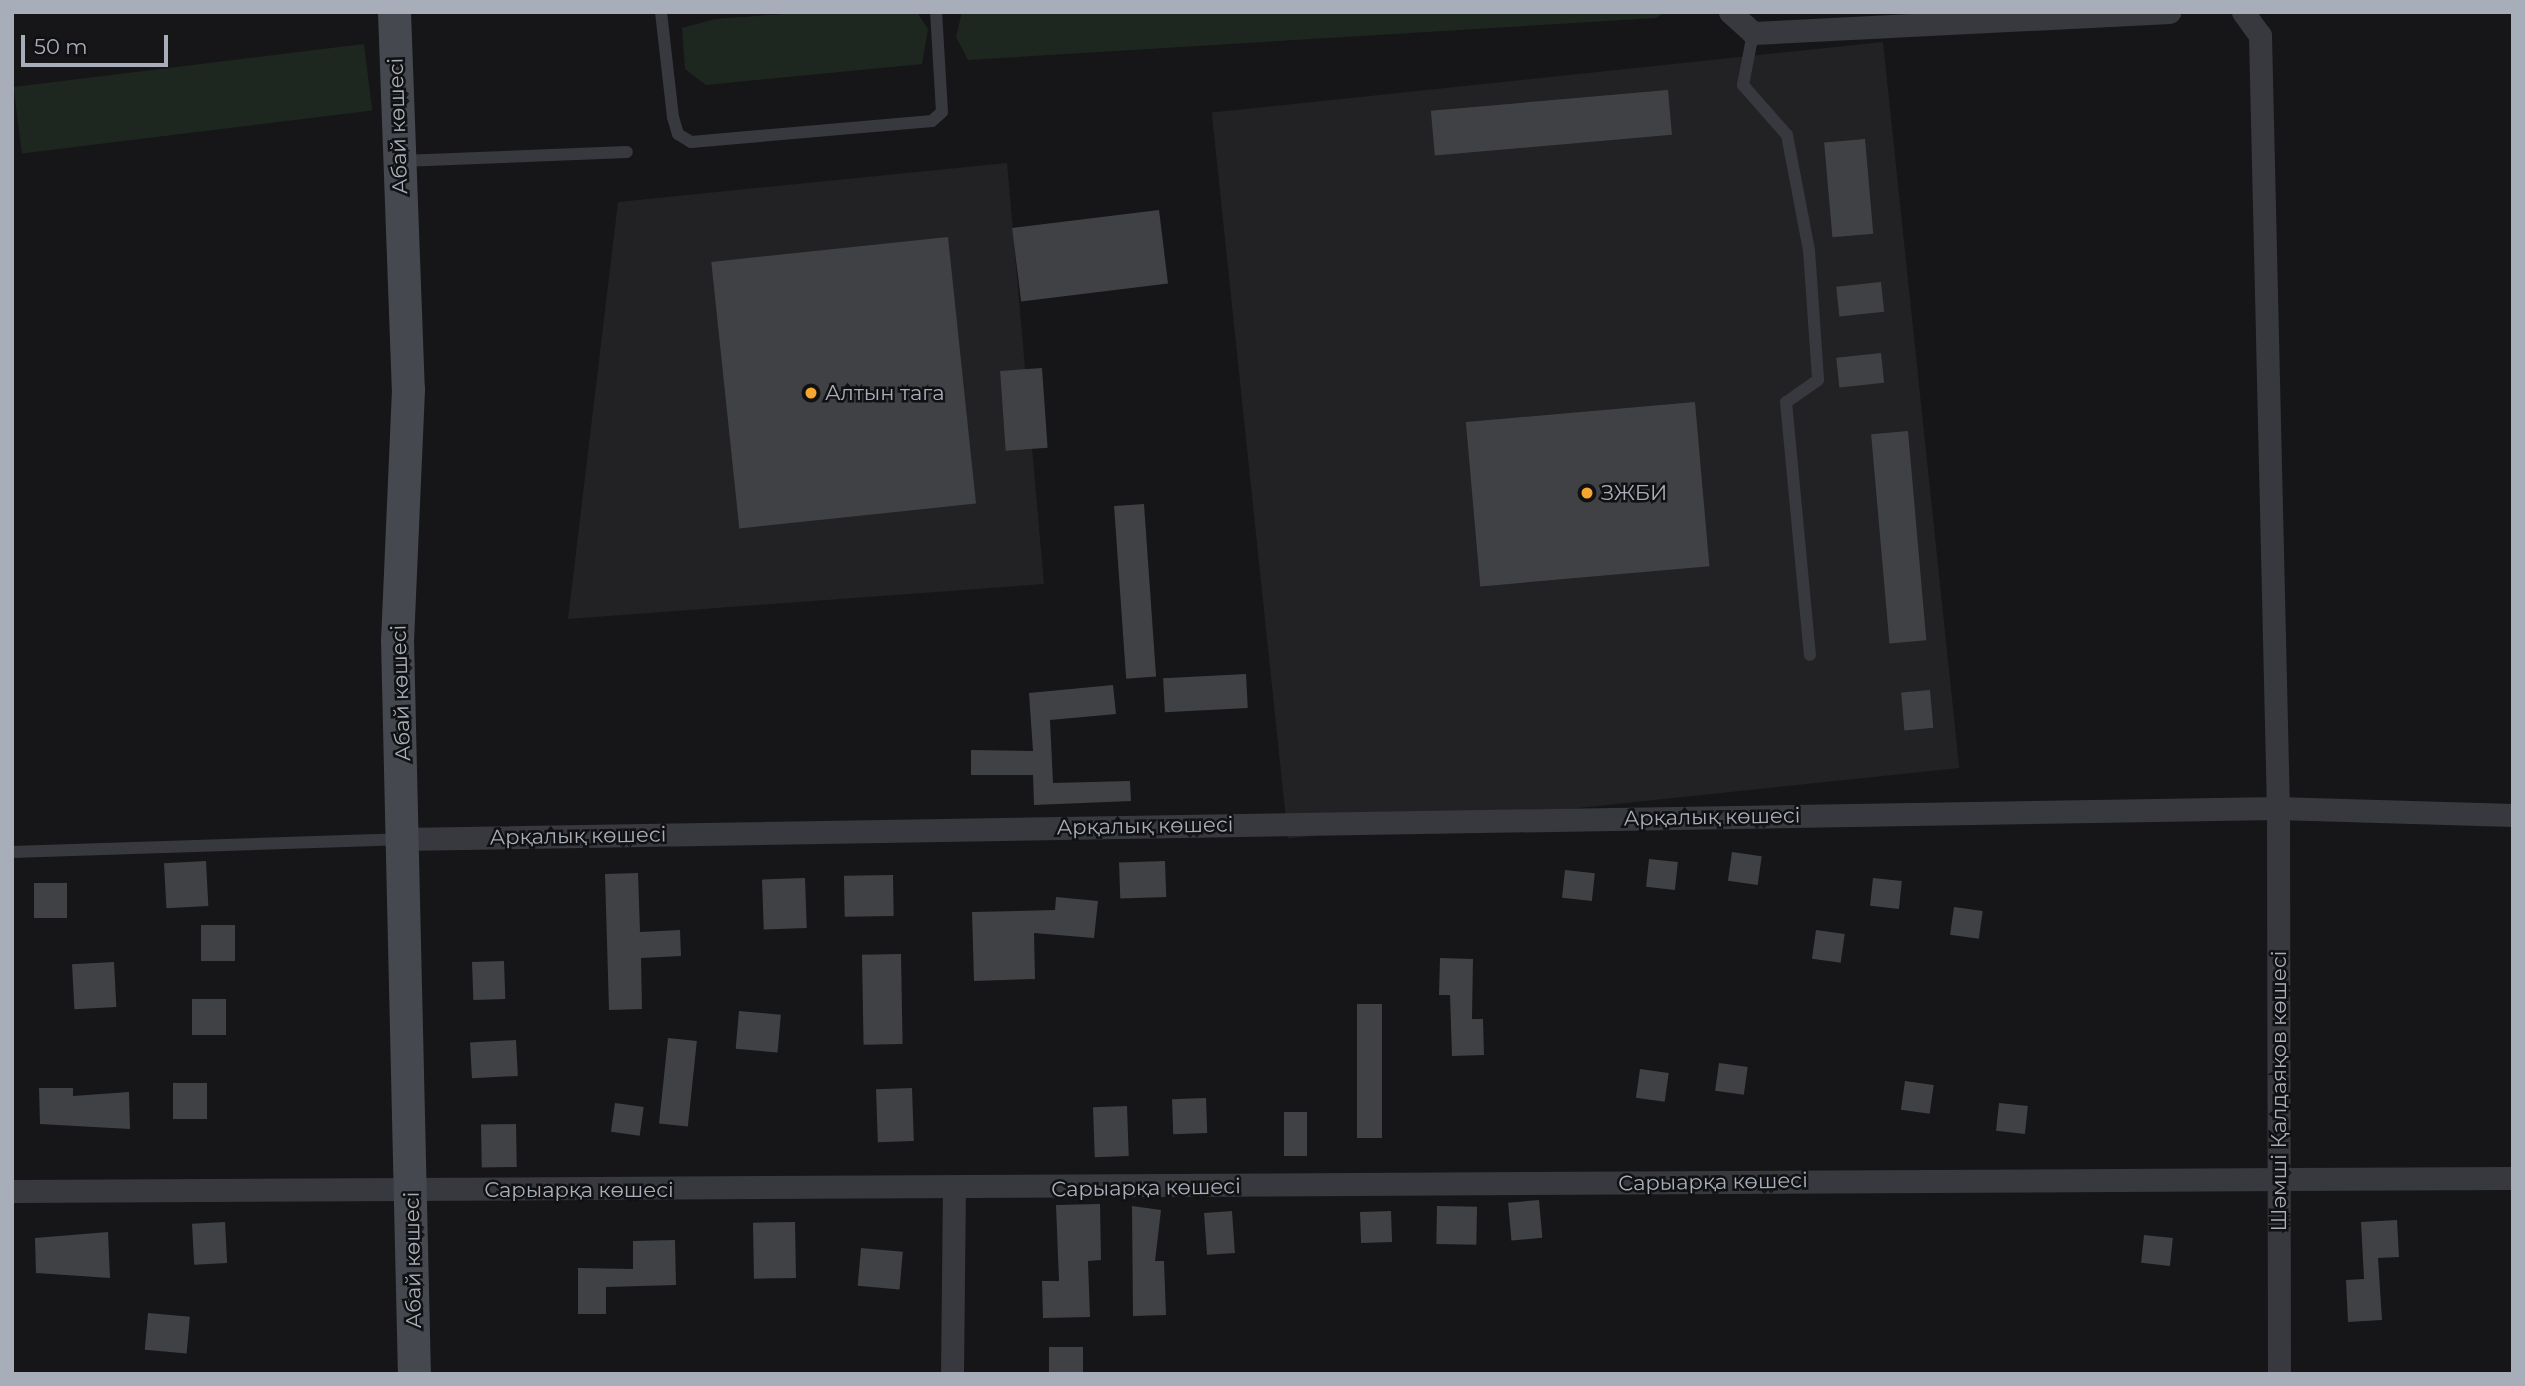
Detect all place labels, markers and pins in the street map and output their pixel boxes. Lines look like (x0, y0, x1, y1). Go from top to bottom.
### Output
place label: Алтын тага (825, 380, 944, 406)
marker: Алтын тага (803, 385, 819, 401)
place label: ЗЖБИ (1601, 480, 1667, 506)
marker: ЗЖБИ (1579, 485, 1595, 501)

